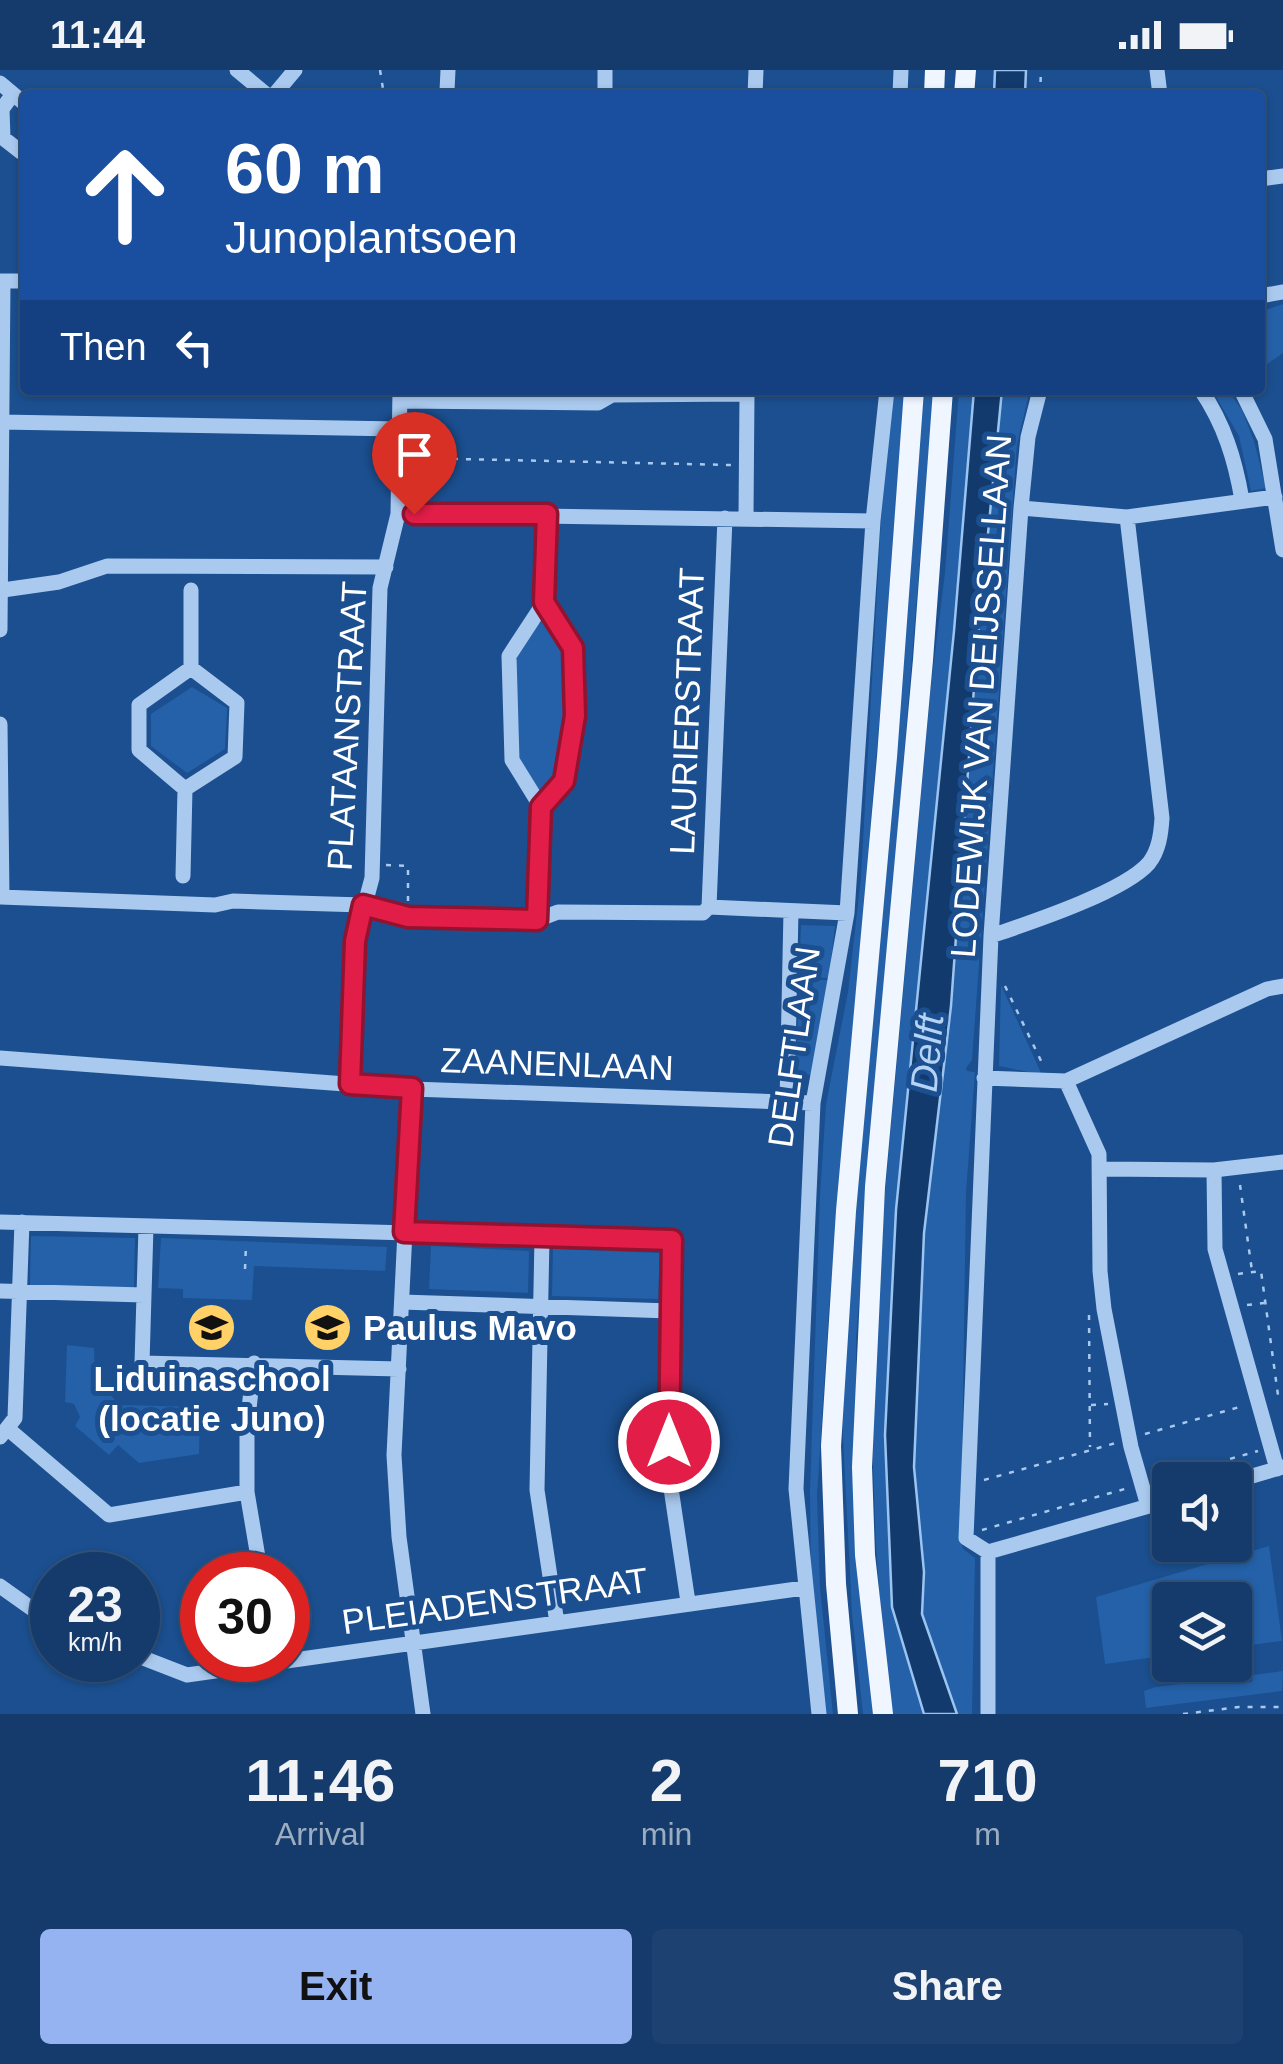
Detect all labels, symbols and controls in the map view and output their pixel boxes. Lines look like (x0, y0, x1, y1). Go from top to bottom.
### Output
text: 11:44 (50, 14, 145, 56)
icon: ahead (60, 130, 190, 260)
text: 60 m (225, 130, 385, 208)
text: Junoplantsoen (225, 212, 518, 263)
icon: left (167, 320, 222, 375)
text: Then (60, 326, 147, 368)
pin (372, 412, 457, 515)
icon: arrive (387, 427, 442, 482)
street label: LODEWIJK VAN DEIJSSELLAAN (943, 433, 1018, 959)
street label: LAURIERSTRAAT (662, 567, 711, 855)
street label: PLATAANSTRAAT (319, 580, 374, 872)
street label: DELFTLAAN (760, 944, 827, 1150)
water label: Delft (903, 1011, 951, 1094)
street label: ZAANENLAAN (440, 1040, 674, 1087)
school or university icon: Liduinaschool (locatie Juno) (186, 1301, 238, 1353)
school or university icon: Paulus Mavo (302, 1302, 354, 1354)
place label: Paulus Mavo (363, 1308, 577, 1347)
place label: Liduinaschool (locatie Juno) (93, 1359, 331, 1438)
position arrow (617, 1390, 721, 1494)
map controls (1152, 1462, 1252, 1682)
button: sound (1152, 1462, 1252, 1562)
speed limit sign: 30 (180, 1552, 310, 1682)
street label: PLEIADENSTRAAT (339, 1560, 650, 1641)
text: 23 (67, 1577, 123, 1633)
button: layers (1152, 1582, 1252, 1682)
text: km/h (68, 1628, 122, 1656)
text: 11:46 (245, 1747, 395, 1814)
text: 2 (650, 1747, 683, 1814)
text: 710 (938, 1747, 1038, 1814)
text: Arrival (275, 1816, 366, 1852)
text: min (641, 1816, 692, 1852)
text: m (974, 1816, 1001, 1852)
button: Exit (40, 1929, 632, 2044)
button: Share (652, 1929, 1243, 2044)

